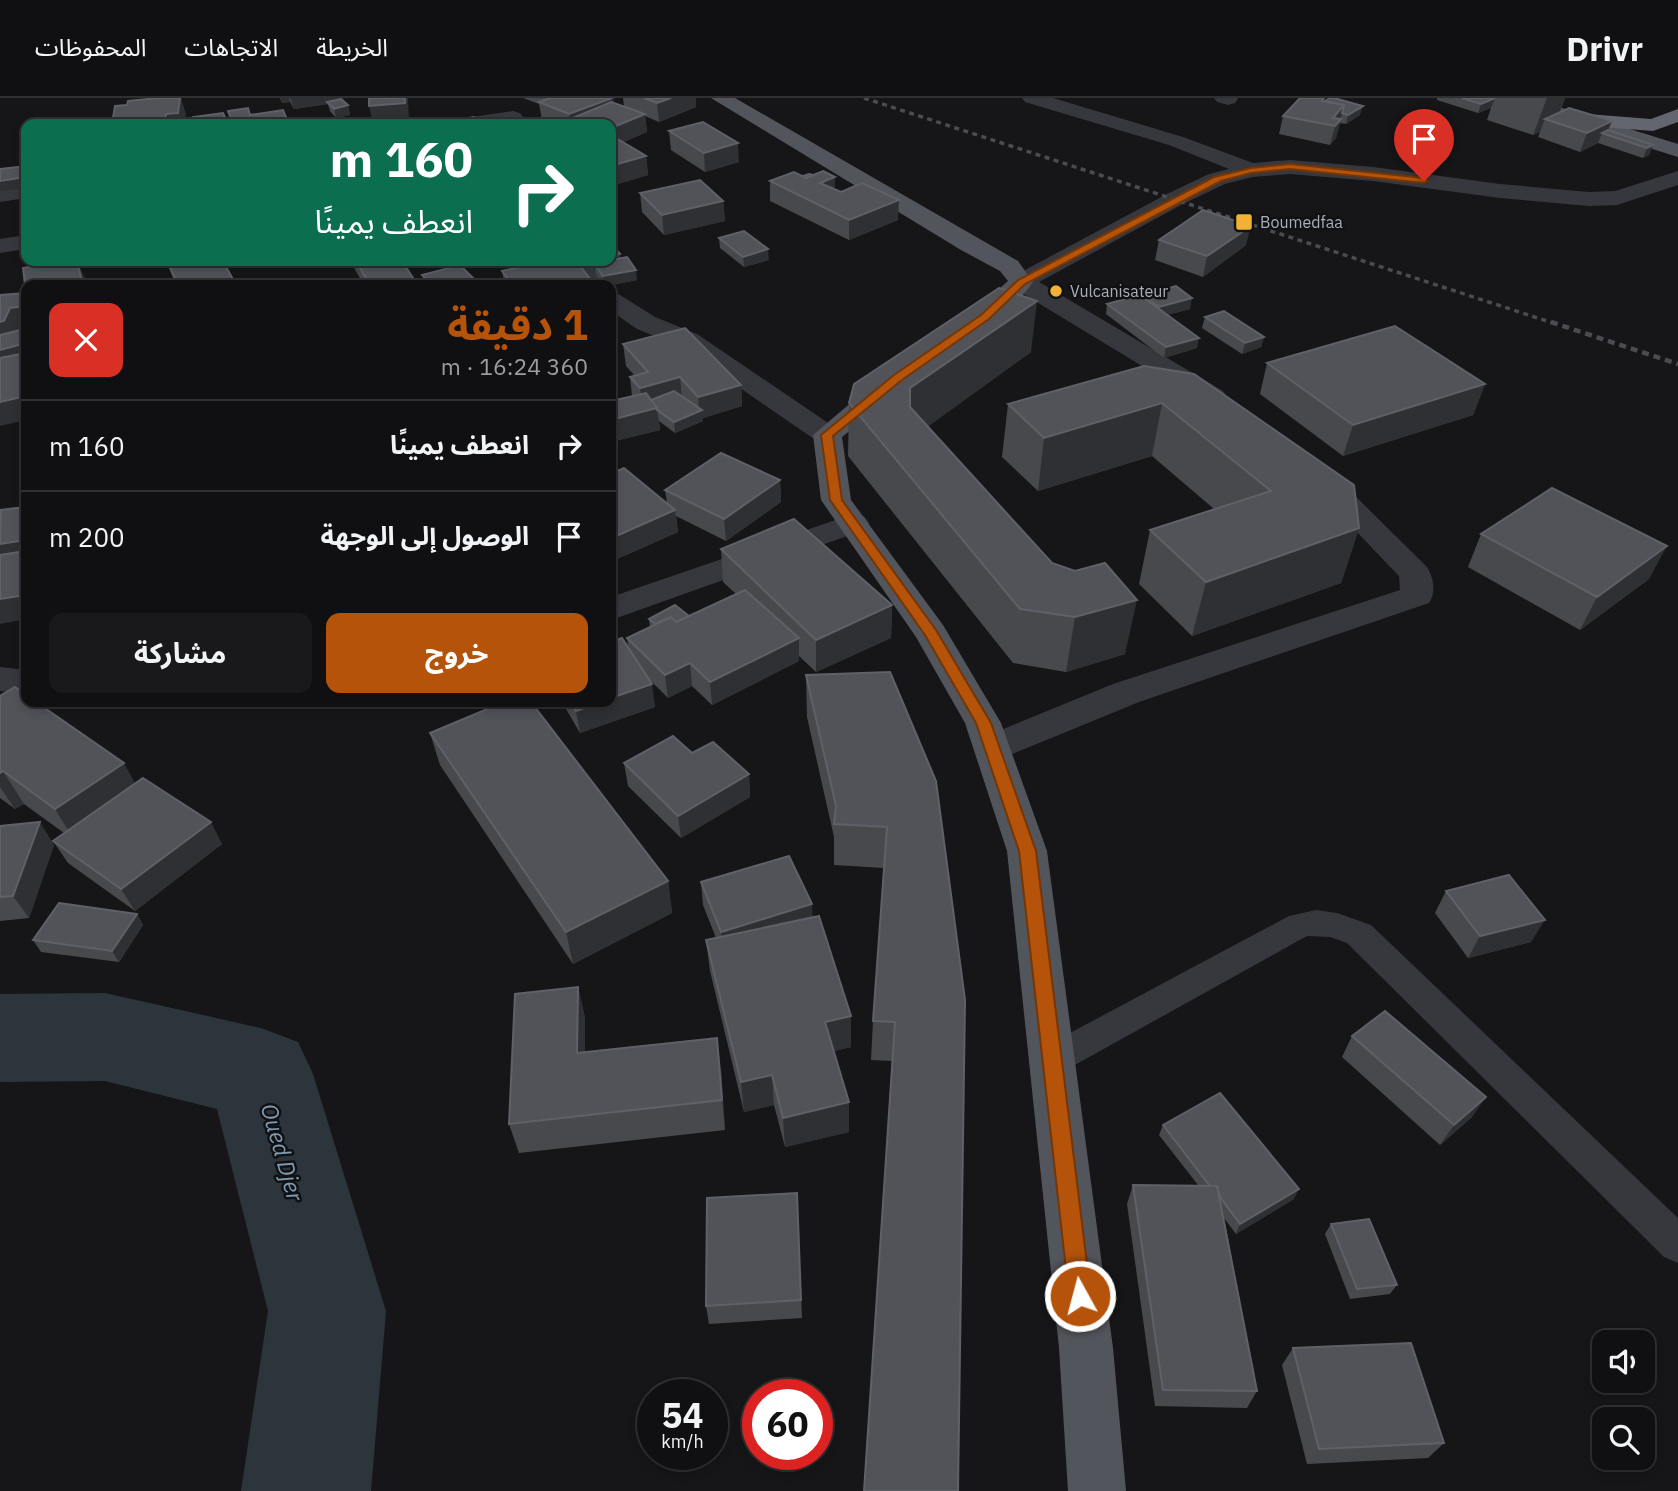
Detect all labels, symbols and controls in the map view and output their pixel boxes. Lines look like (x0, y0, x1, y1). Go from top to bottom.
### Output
text: Drivr (1566, 27, 1643, 70)
text: المحفوظات (35, 31, 146, 63)
text: الاتجاهات (184, 31, 278, 63)
text: الخريطة (316, 31, 388, 63)
pin (1394, 109, 1454, 181)
icon: arrive (1405, 120, 1443, 158)
text: 160 m (329, 127, 473, 190)
icon: right (497, 147, 588, 238)
text: انعطف يمينًا (314, 200, 473, 242)
marker: Boumedfaa (1234, 212, 1254, 232)
place label: Boumedfaa (1260, 212, 1343, 232)
place label: Vulcanisateur (1070, 281, 1168, 301)
marker: Vulcanisateur (1048, 283, 1064, 299)
text: 1 دقيقة (447, 297, 588, 352)
button: close (49, 303, 123, 377)
text: 360 m · 16:24 (441, 351, 588, 381)
text: انعطف يمينًا (390, 427, 529, 461)
icon: right (550, 427, 588, 465)
text: 160 m (49, 429, 125, 463)
text: الوصول إلى الوجهة (320, 518, 529, 552)
icon: arrive (550, 518, 588, 556)
text: 200 m (49, 520, 125, 554)
button: مشاركة (49, 613, 312, 693)
button: خروج (326, 613, 588, 693)
water label: Oued Djer (255, 1100, 311, 1205)
position arrow (1043, 1259, 1117, 1333)
map controls (1592, 1330, 1655, 1470)
button: sound (1592, 1330, 1655, 1393)
speed limit sign: 60 (742, 1379, 833, 1470)
text: 54 (661, 1392, 704, 1438)
button: search (1592, 1407, 1655, 1470)
text: km/h (661, 1430, 704, 1453)

